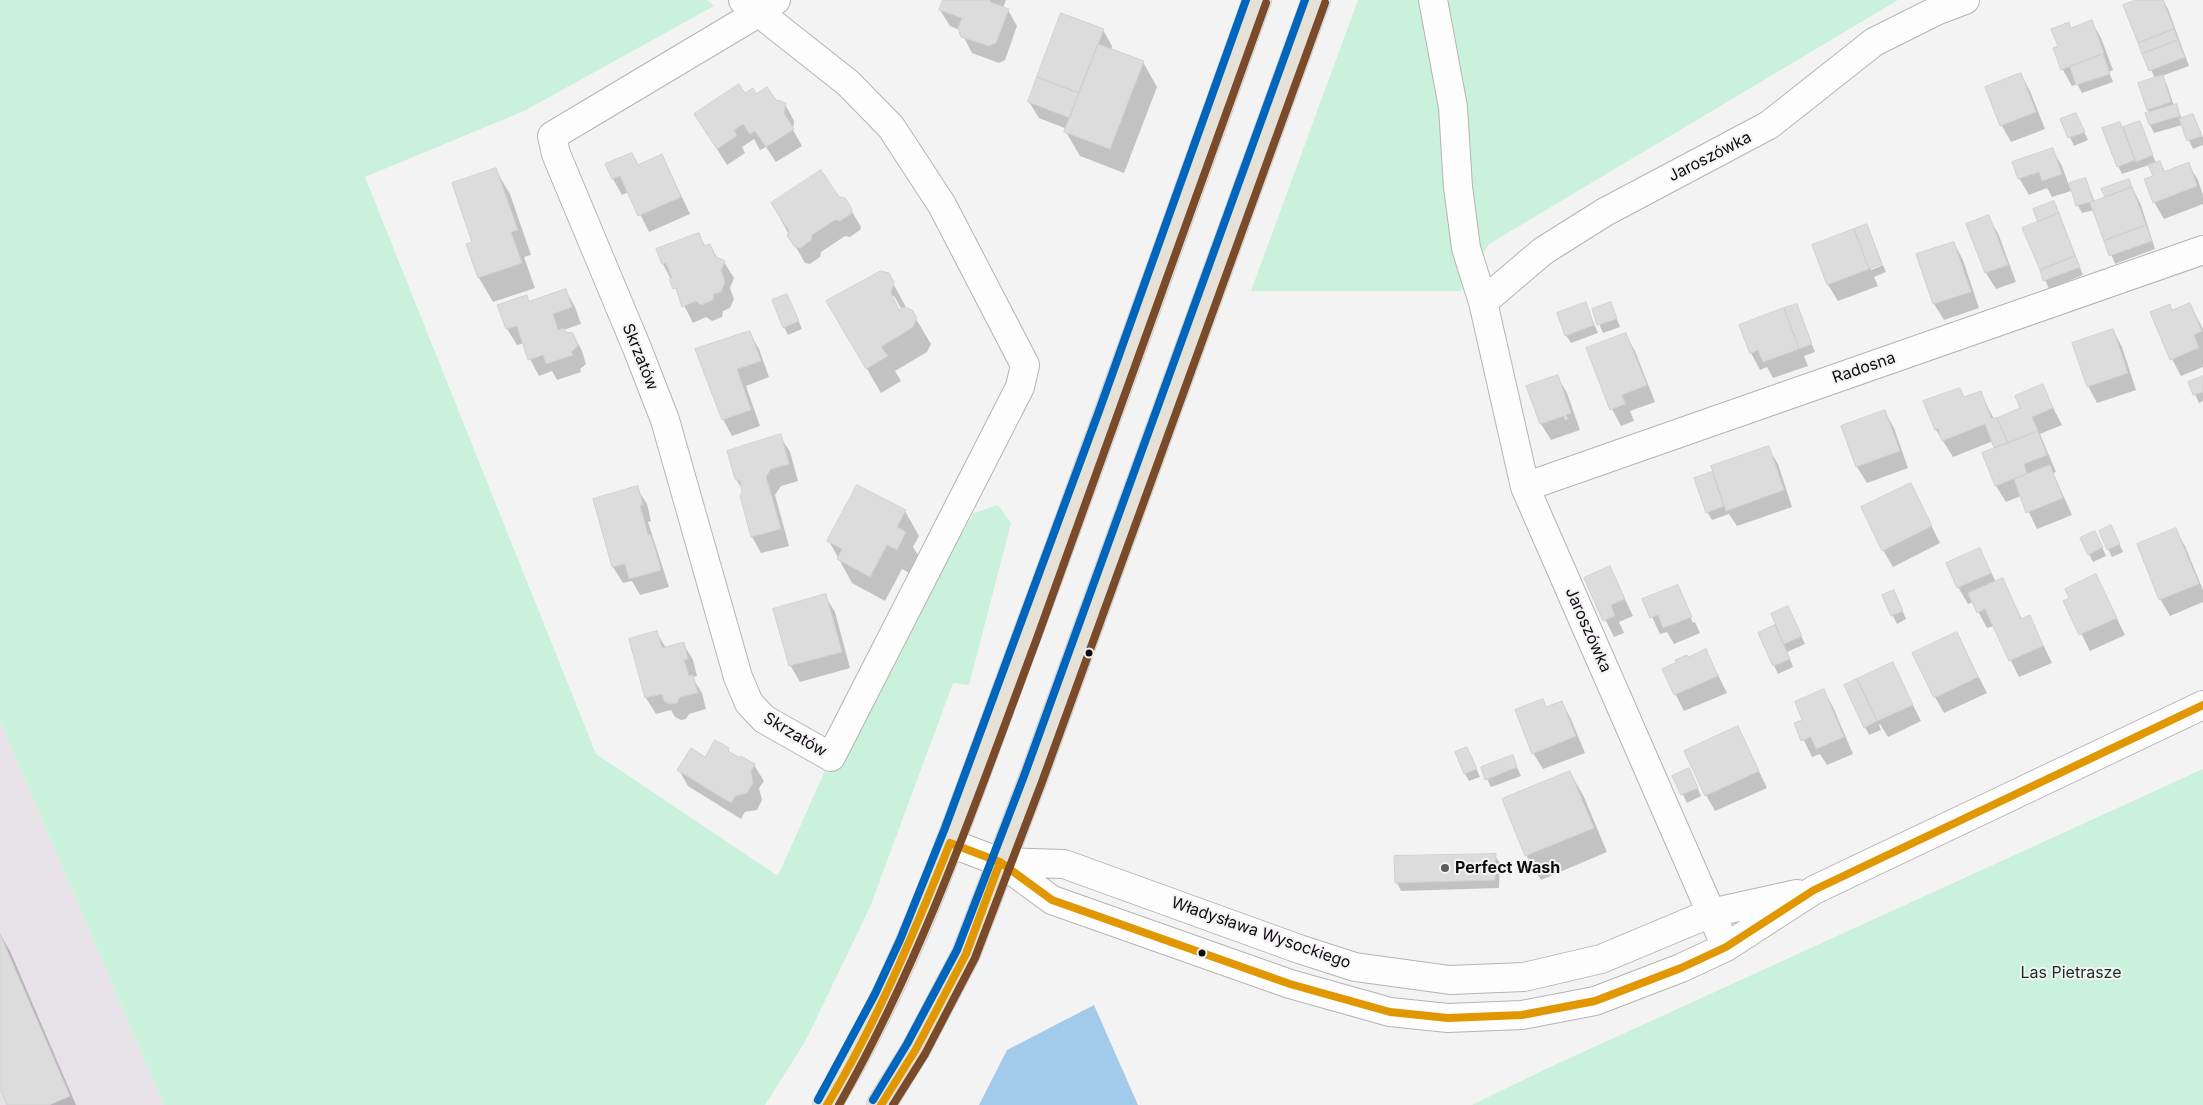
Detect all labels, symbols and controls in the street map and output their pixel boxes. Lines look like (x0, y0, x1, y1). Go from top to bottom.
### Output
street label: Jaroszówka (1665, 128, 1755, 186)
street label: Skrzatów (618, 321, 662, 393)
street label: Radosna (1830, 348, 1898, 388)
street label: Jaroszówka (1561, 585, 1615, 675)
unlabelled marker (1084, 648, 1094, 658)
street label: Skrzatów (760, 709, 830, 761)
place label: Perfect Wash (1455, 858, 1560, 878)
marker: Perfect Wash (1439, 862, 1451, 874)
street label: Władysława Wysockiego (1169, 893, 1353, 973)
unlabelled marker (1197, 948, 1207, 958)
park label: Las Pietrasze (2020, 963, 2122, 983)

